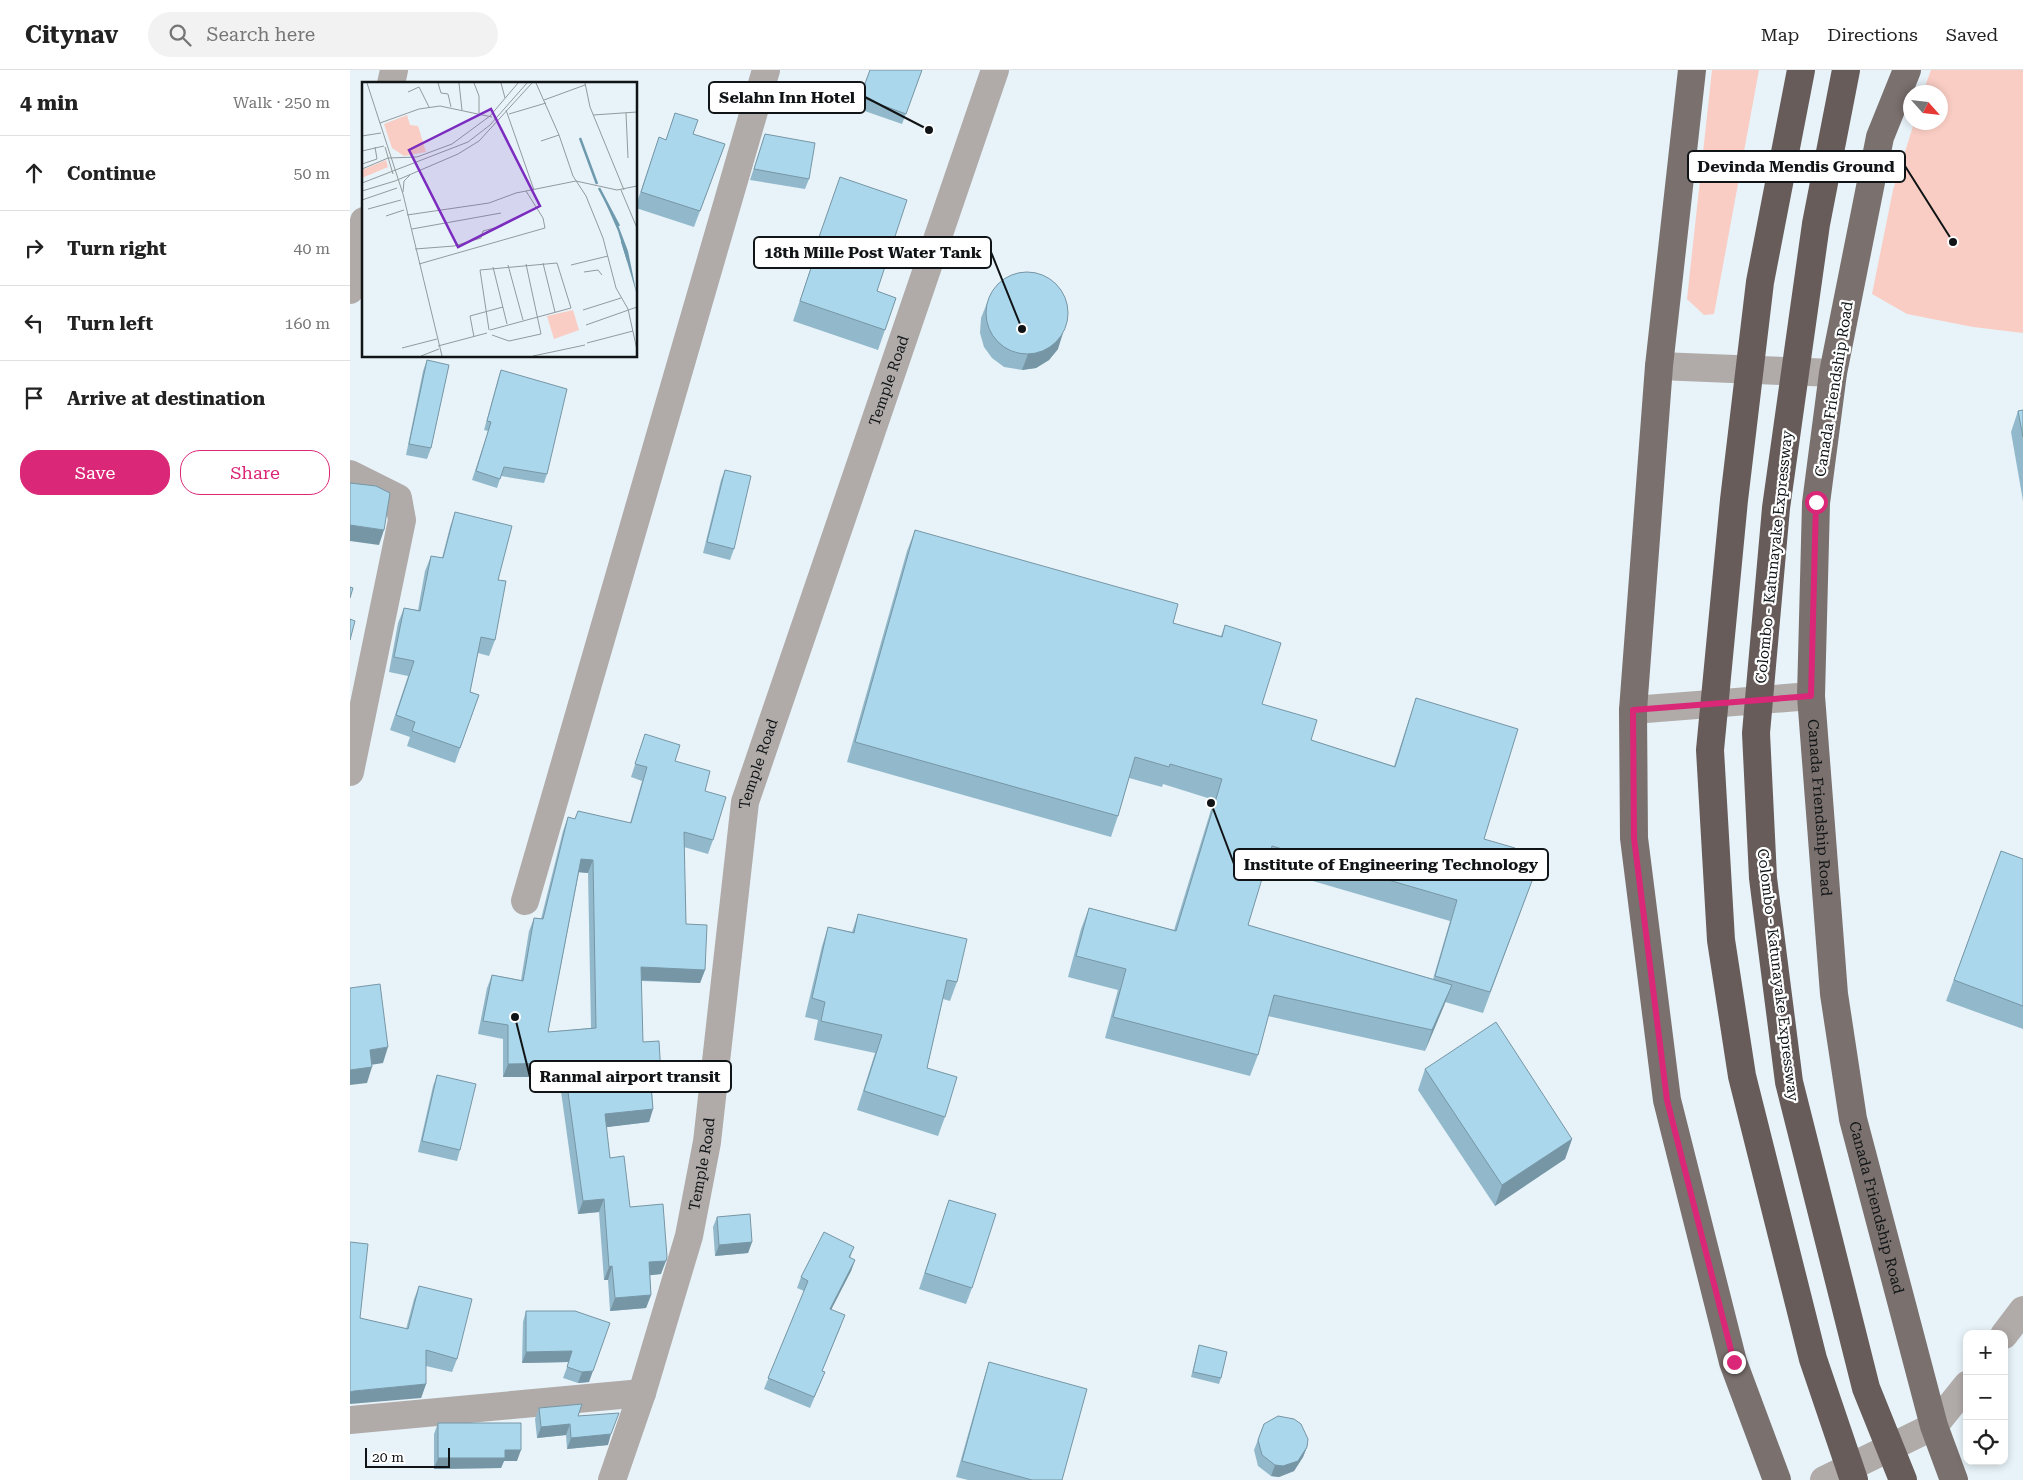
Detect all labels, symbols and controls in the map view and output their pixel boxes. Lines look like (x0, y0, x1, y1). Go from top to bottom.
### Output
search box (148, 12, 498, 57)
text: Citynav (25, 21, 118, 49)
icon: search (166, 21, 194, 49)
text: Search here (206, 23, 315, 46)
text: Map (1761, 24, 1799, 45)
text: Directions (1827, 24, 1918, 45)
text: Saved (1946, 24, 1998, 45)
inset map (362, 82, 638, 358)
callout: Selahn Inn Hotel (709, 82, 865, 113)
north arrow (1903, 85, 1948, 130)
text: Selahn Inn Hotel (719, 88, 856, 107)
text: 4 min (20, 91, 78, 115)
text: Walk · 250 m (233, 93, 330, 112)
callout: Devinda Mendis Ground (1688, 151, 1905, 182)
text: Devinda Mendis Ground (1697, 157, 1895, 176)
icon: ahead (20, 159, 48, 187)
text: Continue (67, 162, 156, 185)
text: 50 m (293, 164, 330, 183)
icon: right (20, 234, 48, 262)
text: Turn right (67, 237, 167, 260)
callout: 18th Mille Post Water Tank (754, 237, 991, 268)
text: 40 m (293, 239, 330, 258)
text: 18th Mille Post Water Tank (764, 243, 982, 262)
street label: Canada Friendship Road (1811, 300, 1857, 478)
icon: left (20, 309, 48, 337)
text: Turn left (67, 312, 153, 335)
text: 160 m (284, 314, 330, 333)
street label: Temple Road (865, 333, 913, 428)
icon: arrive (20, 384, 48, 412)
text: Arrive at destination (67, 387, 265, 410)
street label: Colombo - Katunayake Expressway (1752, 429, 1796, 684)
button: Save (20, 450, 170, 495)
button: Share (180, 450, 330, 495)
route start (1805, 491, 1828, 514)
street label: Temple Road (735, 716, 782, 810)
street label: Canada Friendship Road (1804, 718, 1835, 897)
street label: Colombo - Katunayake Expressway (1754, 848, 1802, 1103)
callout: Institute of Engineering Technology (1234, 849, 1548, 880)
text: Institute of Engineering Technology (1244, 855, 1539, 874)
callout: Ranmal airport transit (530, 1061, 731, 1092)
text: Ranmal airport transit (540, 1067, 721, 1086)
street label: Temple Road (685, 1116, 719, 1212)
street label: Canada Friendship Road (1845, 1119, 1908, 1296)
map controls (1963, 1330, 2008, 1465)
button: + (1963, 1330, 2008, 1375)
route end (1723, 1351, 1746, 1374)
button: − (1963, 1375, 2008, 1420)
button: locate (1963, 1420, 2008, 1465)
scale bar (365, 1445, 450, 1468)
text: 20 m (372, 1449, 404, 1465)

